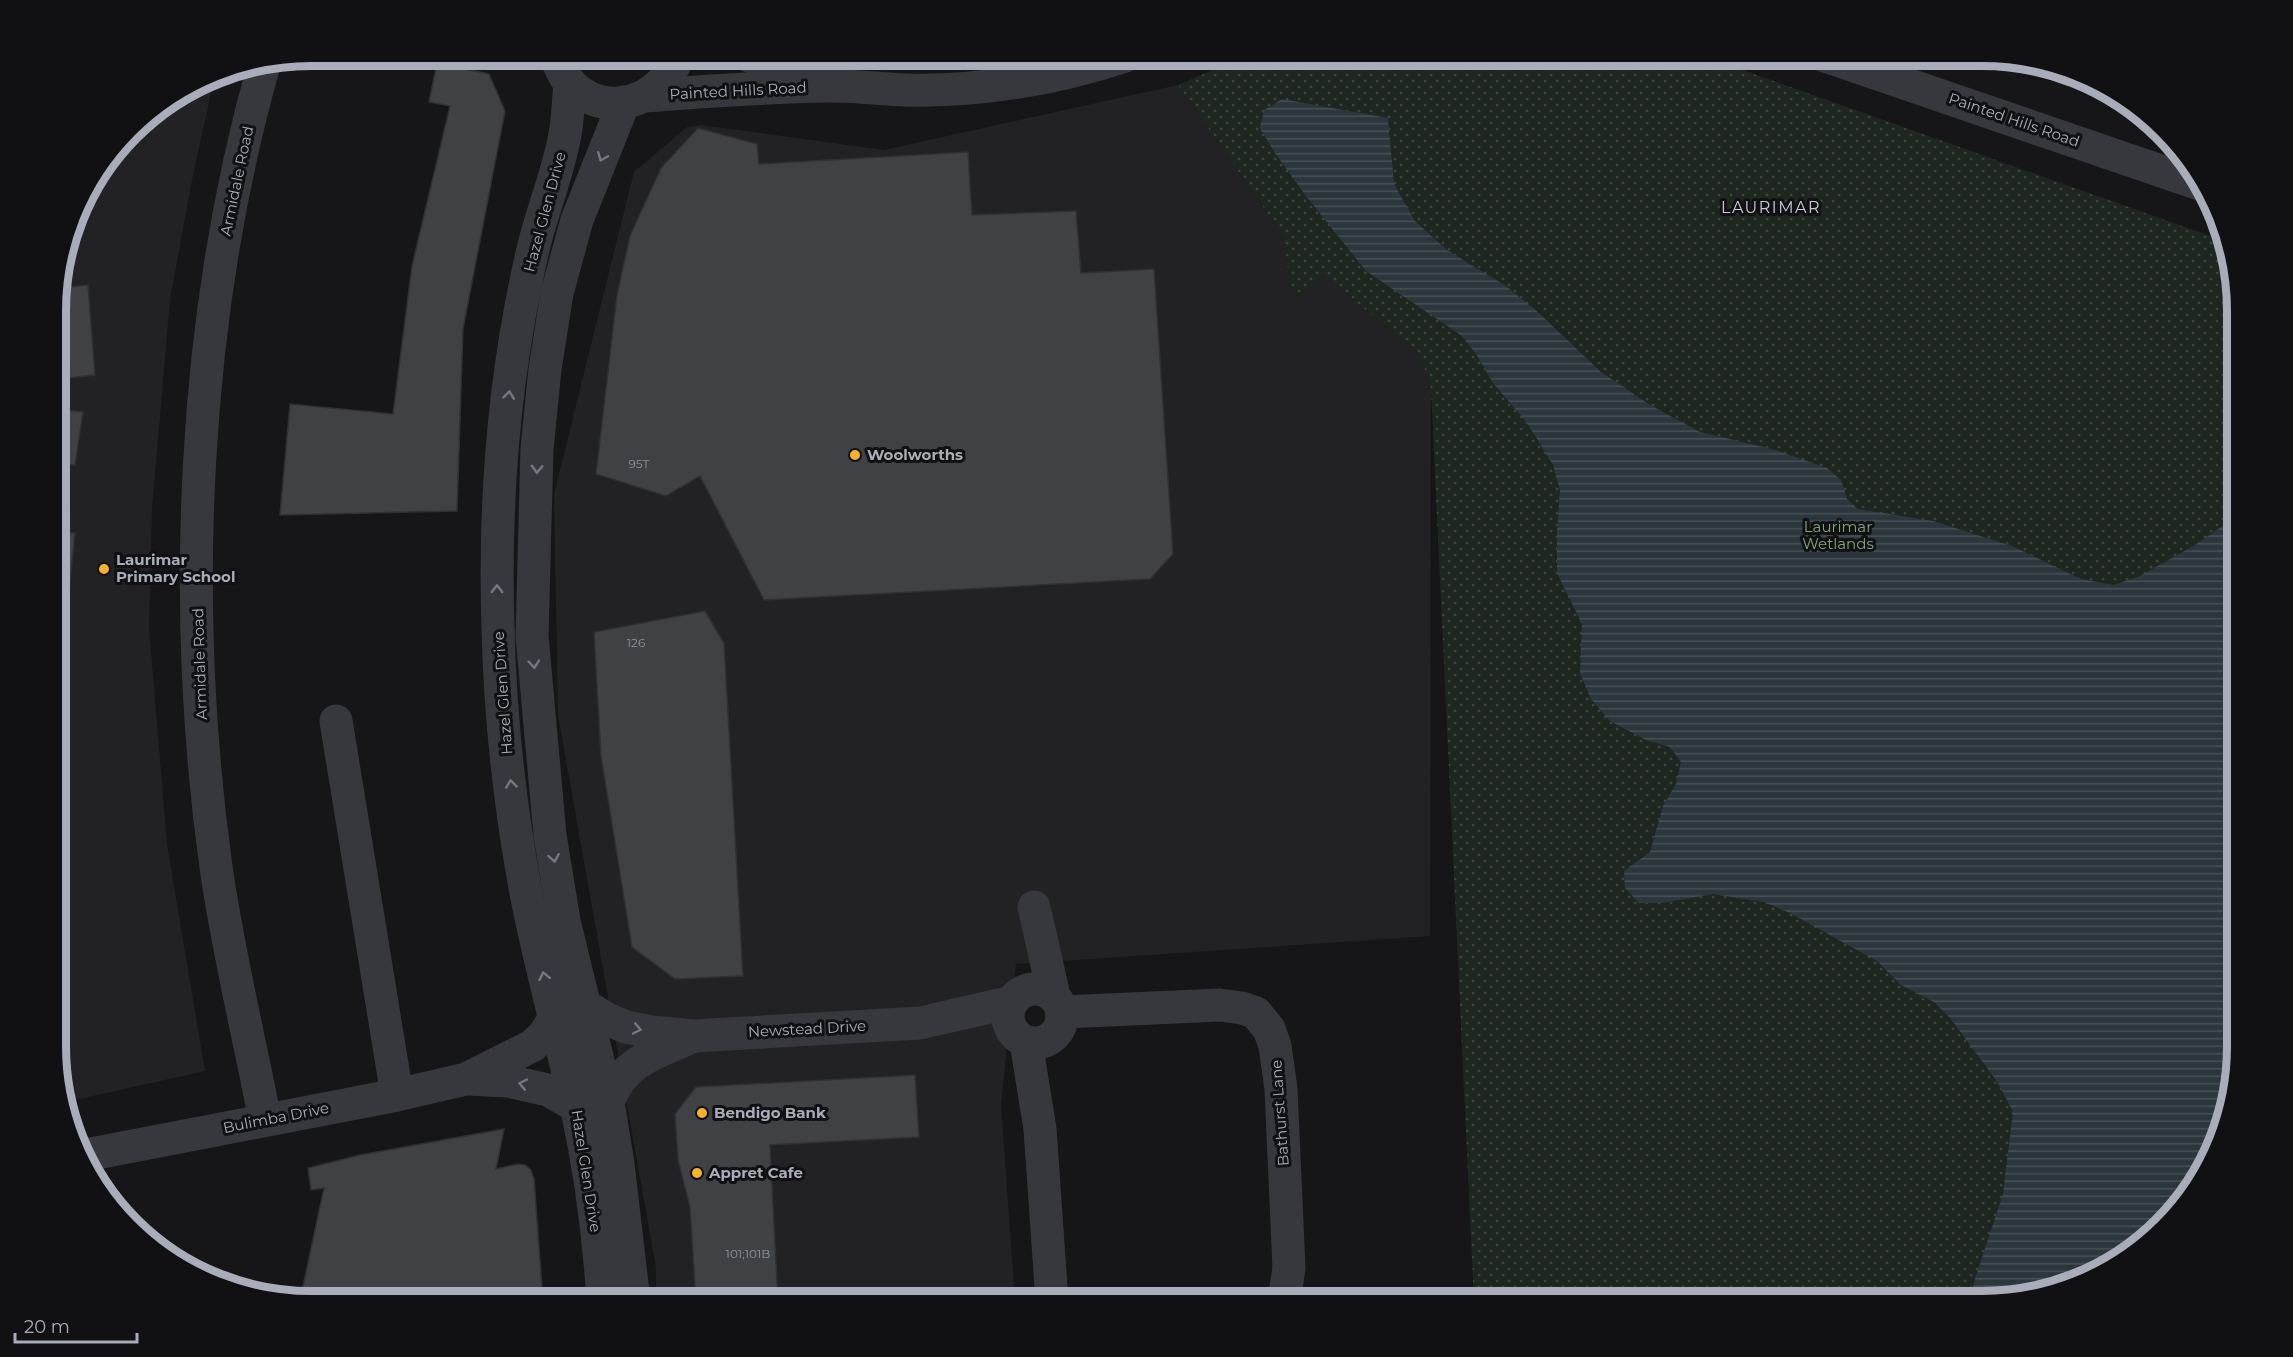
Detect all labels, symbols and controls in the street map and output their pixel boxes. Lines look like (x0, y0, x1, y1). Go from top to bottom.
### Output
street label: Painted Hills Road (669, 77, 807, 104)
street label: Painted Hills Road (1946, 88, 2082, 151)
street label: Armidale Road (216, 124, 257, 238)
street label: Hazel Glen Drive (519, 150, 570, 274)
one-way arrow (597, 150, 609, 161)
district label: LAURIMAR (1721, 198, 1821, 217)
one-way arrow (502, 390, 514, 399)
place label: Woolworths (867, 445, 963, 464)
marker: Woolworths (848, 448, 862, 462)
house number: 95T (629, 456, 650, 471)
one-way arrow (530, 464, 543, 473)
park label: Laurimar Wetlands (1802, 517, 1874, 553)
place label: Laurimar Primary School (116, 550, 235, 586)
marker: Laurimar Primary School (97, 562, 111, 576)
one-way arrow (491, 585, 503, 594)
street label: Armidale Road (188, 608, 211, 720)
street label: Hazel Glen Drive (489, 631, 516, 755)
house number: 126 (627, 635, 645, 650)
one-way arrow (527, 659, 540, 668)
one-way arrow (505, 779, 518, 788)
one-way arrow (547, 853, 559, 862)
one-way arrow (538, 971, 551, 981)
street label: Newstead Drive (747, 1016, 867, 1041)
one-way arrow (632, 1022, 642, 1035)
street label: Bathurst Lane (1266, 1059, 1293, 1167)
one-way arrow (519, 1078, 529, 1091)
street label: Bulimba Drive (221, 1098, 331, 1137)
place label: Bendigo Bank (714, 1103, 826, 1122)
marker: Bendigo Bank (695, 1106, 709, 1120)
street label: Hazel Glen Drive (567, 1108, 606, 1233)
place label: Appret Cafe (708, 1163, 803, 1182)
marker: Appret Cafe (690, 1166, 704, 1180)
house number: 101;101B (726, 1246, 770, 1261)
scale bar (15, 1306, 136, 1344)
text: 20 m (24, 1316, 70, 1338)

